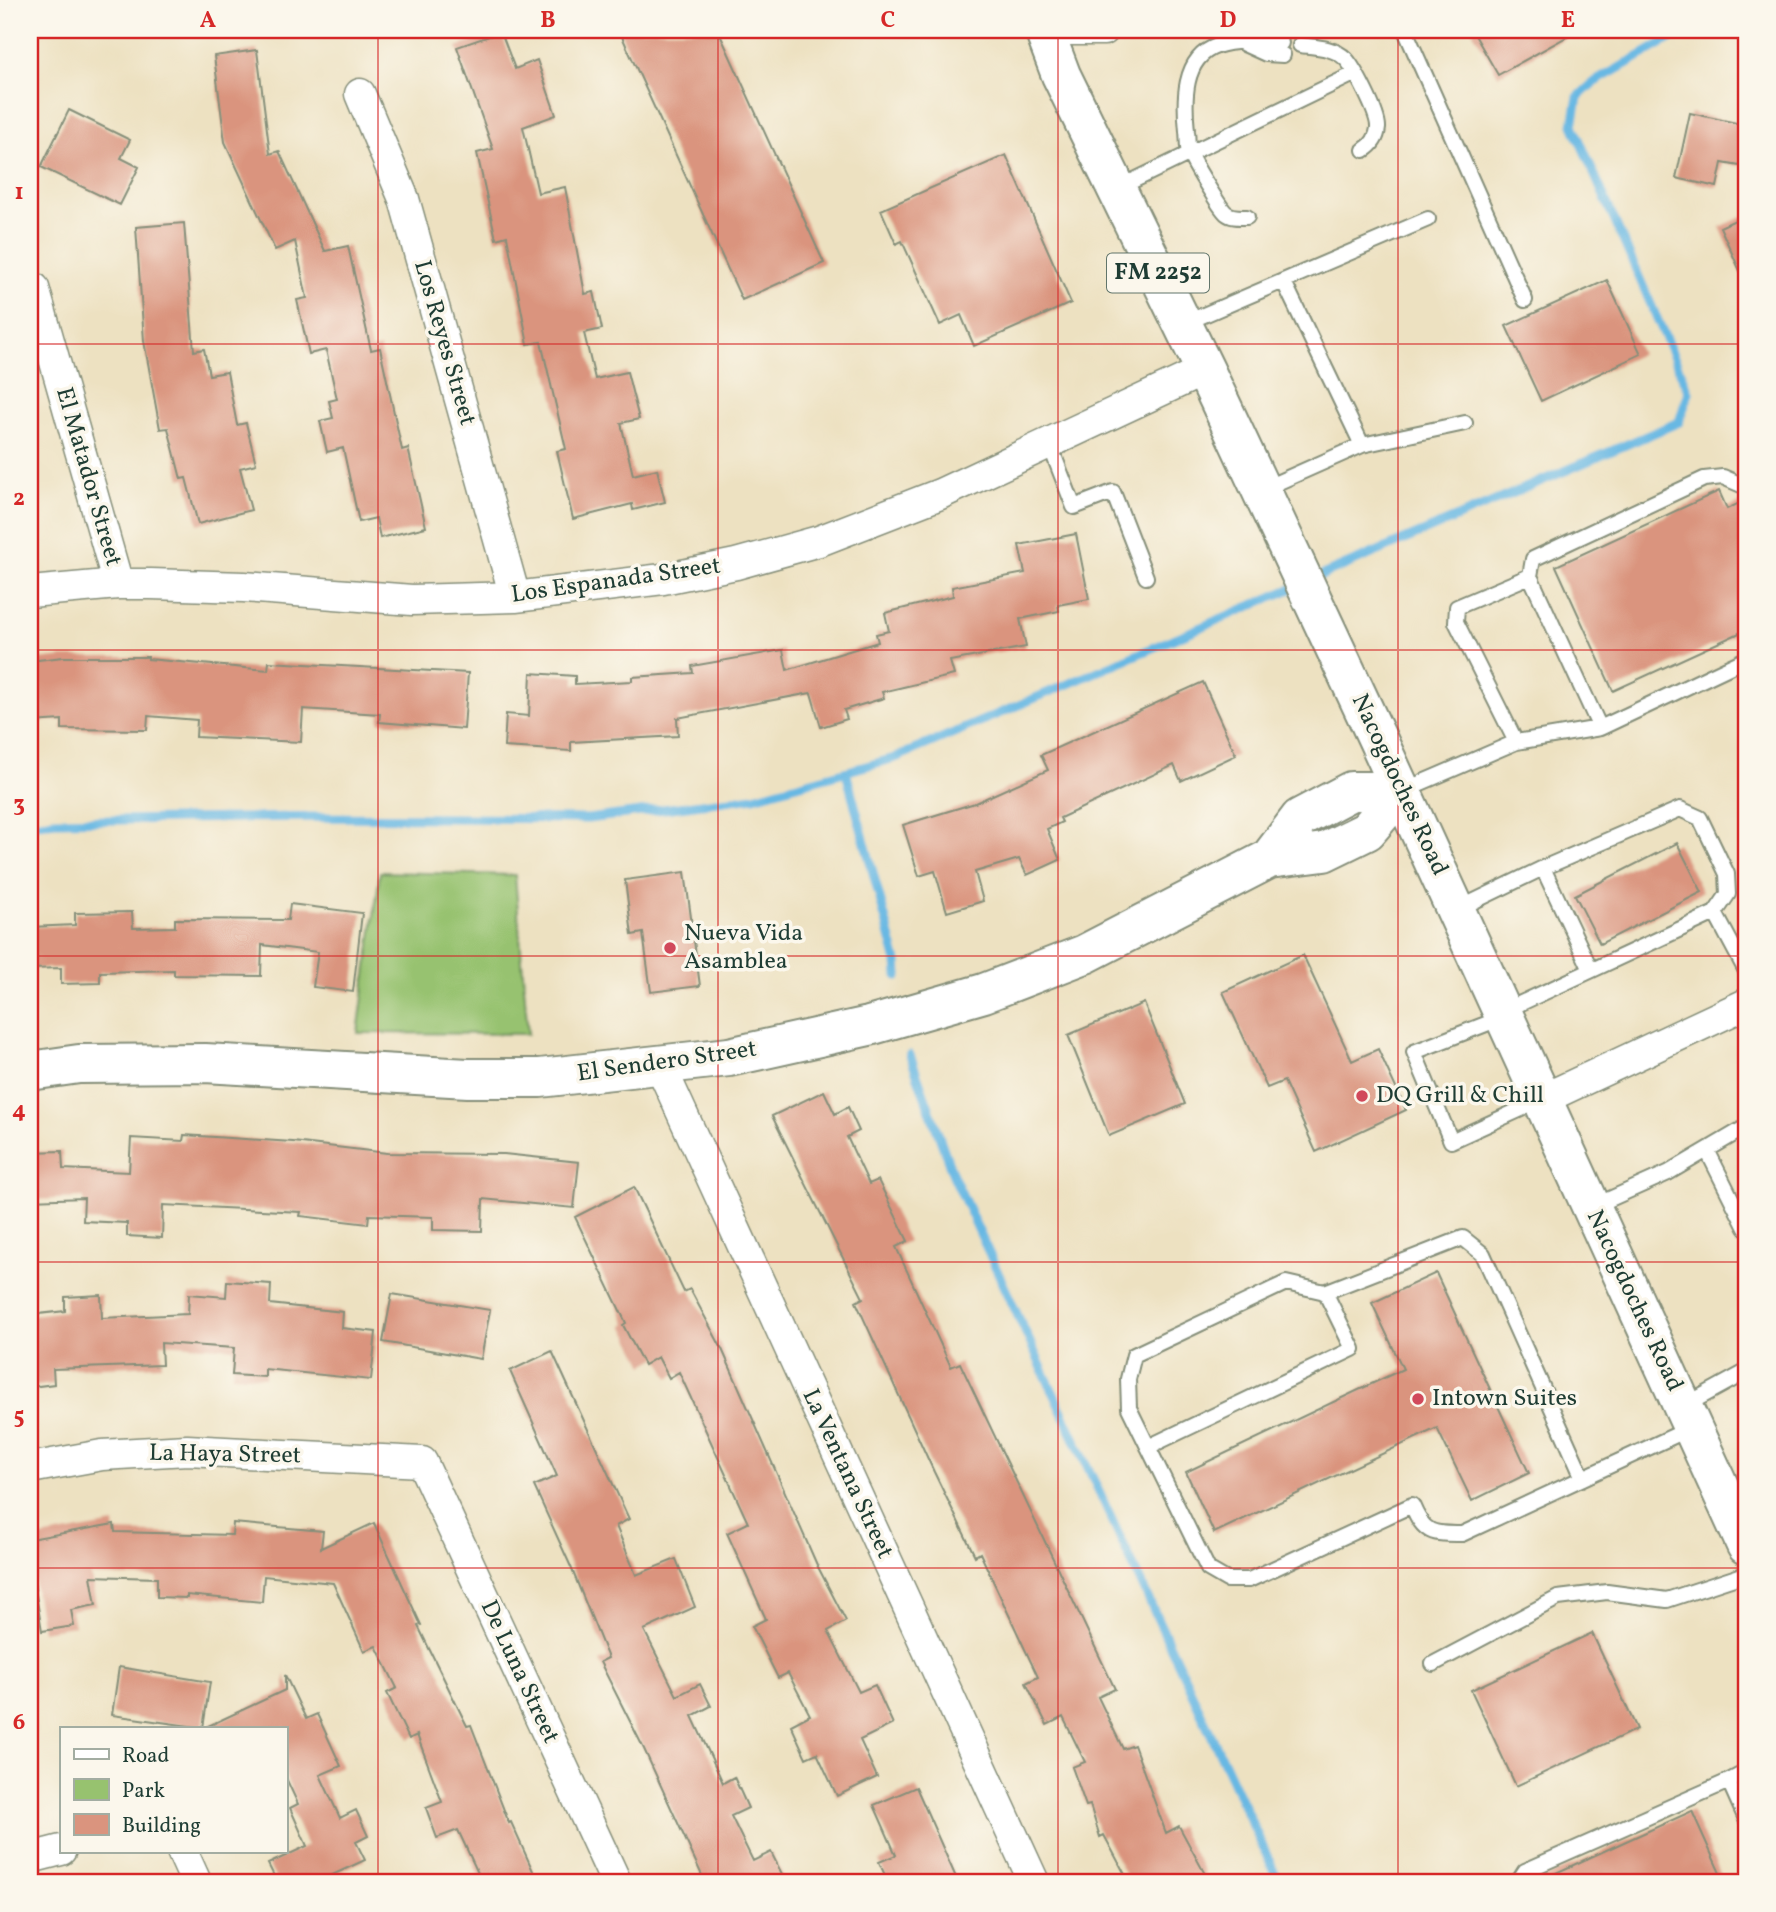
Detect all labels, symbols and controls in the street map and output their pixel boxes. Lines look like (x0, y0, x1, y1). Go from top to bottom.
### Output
text: A (200, 5, 216, 37)
text: B (540, 5, 556, 37)
text: C (881, 5, 895, 37)
text: D (1220, 5, 1237, 37)
text: E (1561, 5, 1575, 37)
text: 1 (14, 177, 24, 209)
road number: FM 2252 (1107, 254, 1209, 292)
street label: Los Reyes Street (404, 256, 484, 430)
street label: El Matador Street (46, 384, 130, 570)
text: 2 (13, 483, 25, 515)
street label: Los Espanada Street (509, 549, 723, 613)
street label: Nacogdoches Road (1342, 689, 1456, 881)
text: 3 (13, 789, 25, 821)
place label: Nueva Vida Asamblea (684, 917, 803, 979)
marker: Nueva Vida Asamblea (662, 940, 678, 956)
street label: El Sendero Street (575, 1033, 759, 1091)
place label: DQ Grill & Chill (1376, 1079, 1544, 1113)
marker: DQ Grill & Chill (1354, 1088, 1370, 1104)
text: 4 (12, 1095, 26, 1127)
street label: Nacogdoches Road (1577, 1205, 1691, 1397)
place label: Intown Suites (1432, 1382, 1577, 1416)
street label: La Ventana Street (793, 1384, 901, 1564)
marker: Intown Suites (1410, 1391, 1426, 1407)
text: 5 (13, 1401, 25, 1433)
street label: La Haya Street (149, 1437, 301, 1473)
street label: De Luna Street (471, 1595, 567, 1749)
text: 6 (13, 1707, 25, 1739)
legend (60, 1727, 287, 1853)
text: Road (122, 1742, 169, 1771)
text: Park (122, 1777, 165, 1806)
text: Building (122, 1812, 201, 1841)

